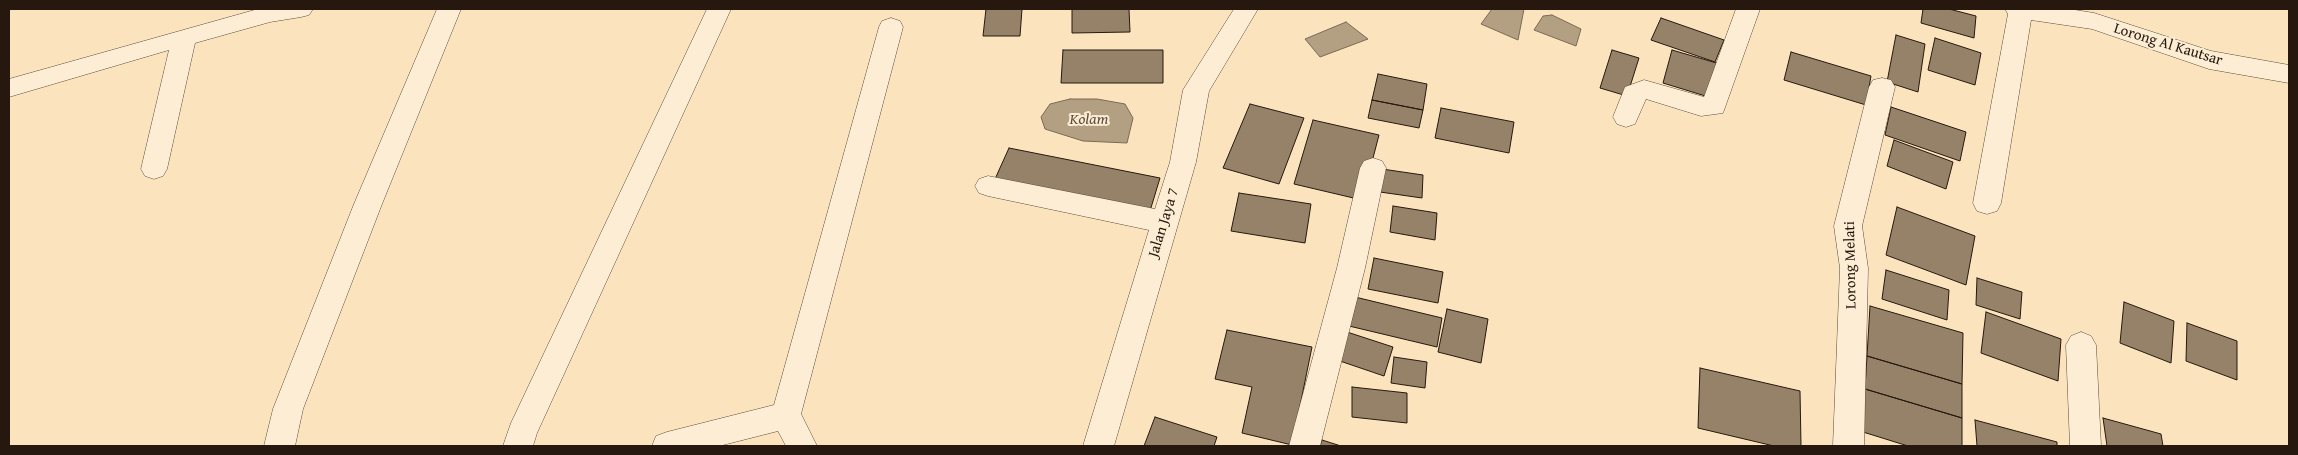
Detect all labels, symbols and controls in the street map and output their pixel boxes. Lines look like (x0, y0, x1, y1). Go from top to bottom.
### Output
street label: Lorong Al Kautsar (2111, 20, 2225, 70)
water label: Kolam (1070, 110, 1108, 130)
street label: Jalan Jaya 7 (1145, 186, 1183, 260)
street label: Lorong Melati (1841, 221, 1861, 309)

